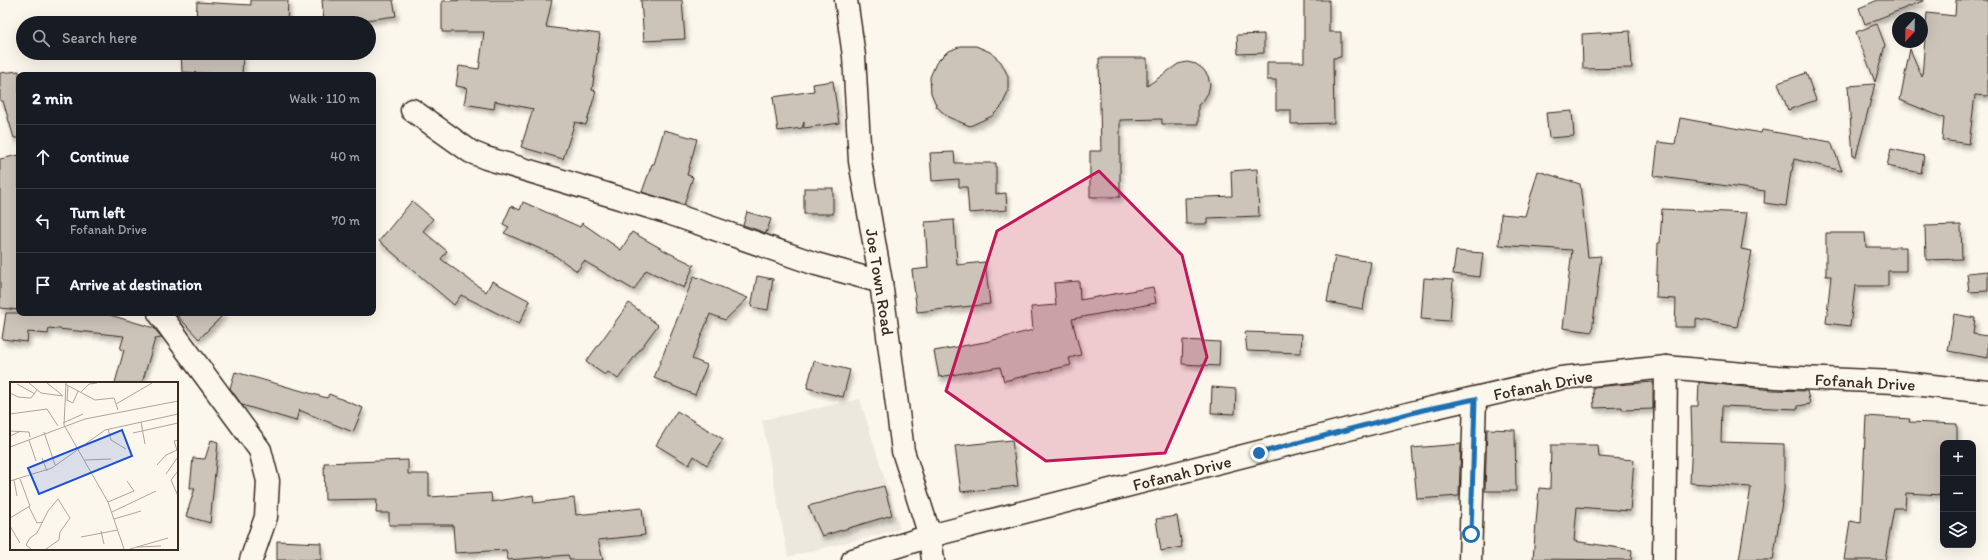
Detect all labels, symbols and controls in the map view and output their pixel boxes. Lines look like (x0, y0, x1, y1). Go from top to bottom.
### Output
north arrow (1892, 12, 1928, 48)
search box (16, 16, 376, 60)
icon: search (30, 27, 52, 49)
text: Search here (62, 29, 137, 47)
text: 2 min (32, 88, 72, 108)
text: Walk · 110 m (289, 91, 360, 106)
icon: ahead (32, 146, 54, 168)
text: Continue (70, 148, 129, 166)
text: 40 m (330, 149, 360, 164)
text: Turn left (70, 204, 125, 222)
icon: left (32, 210, 54, 232)
text: 70 m (332, 213, 360, 228)
text: Fofanah Drive (70, 222, 147, 237)
street label: Joe Town Road (862, 227, 898, 338)
icon: arrive (32, 274, 54, 296)
text: Arrive at destination (70, 276, 202, 294)
street label: Fofanah Drive (1492, 366, 1594, 404)
street label: Fofanah Drive (1814, 369, 1916, 395)
inset map (10, 382, 178, 550)
map controls (1940, 440, 1976, 548)
button: + (1940, 440, 1976, 476)
route end (1250, 444, 1268, 462)
street label: Fofanah Drive (1131, 451, 1233, 495)
button: − (1940, 476, 1976, 512)
button: layers (1940, 512, 1976, 548)
route start (1462, 525, 1480, 543)

